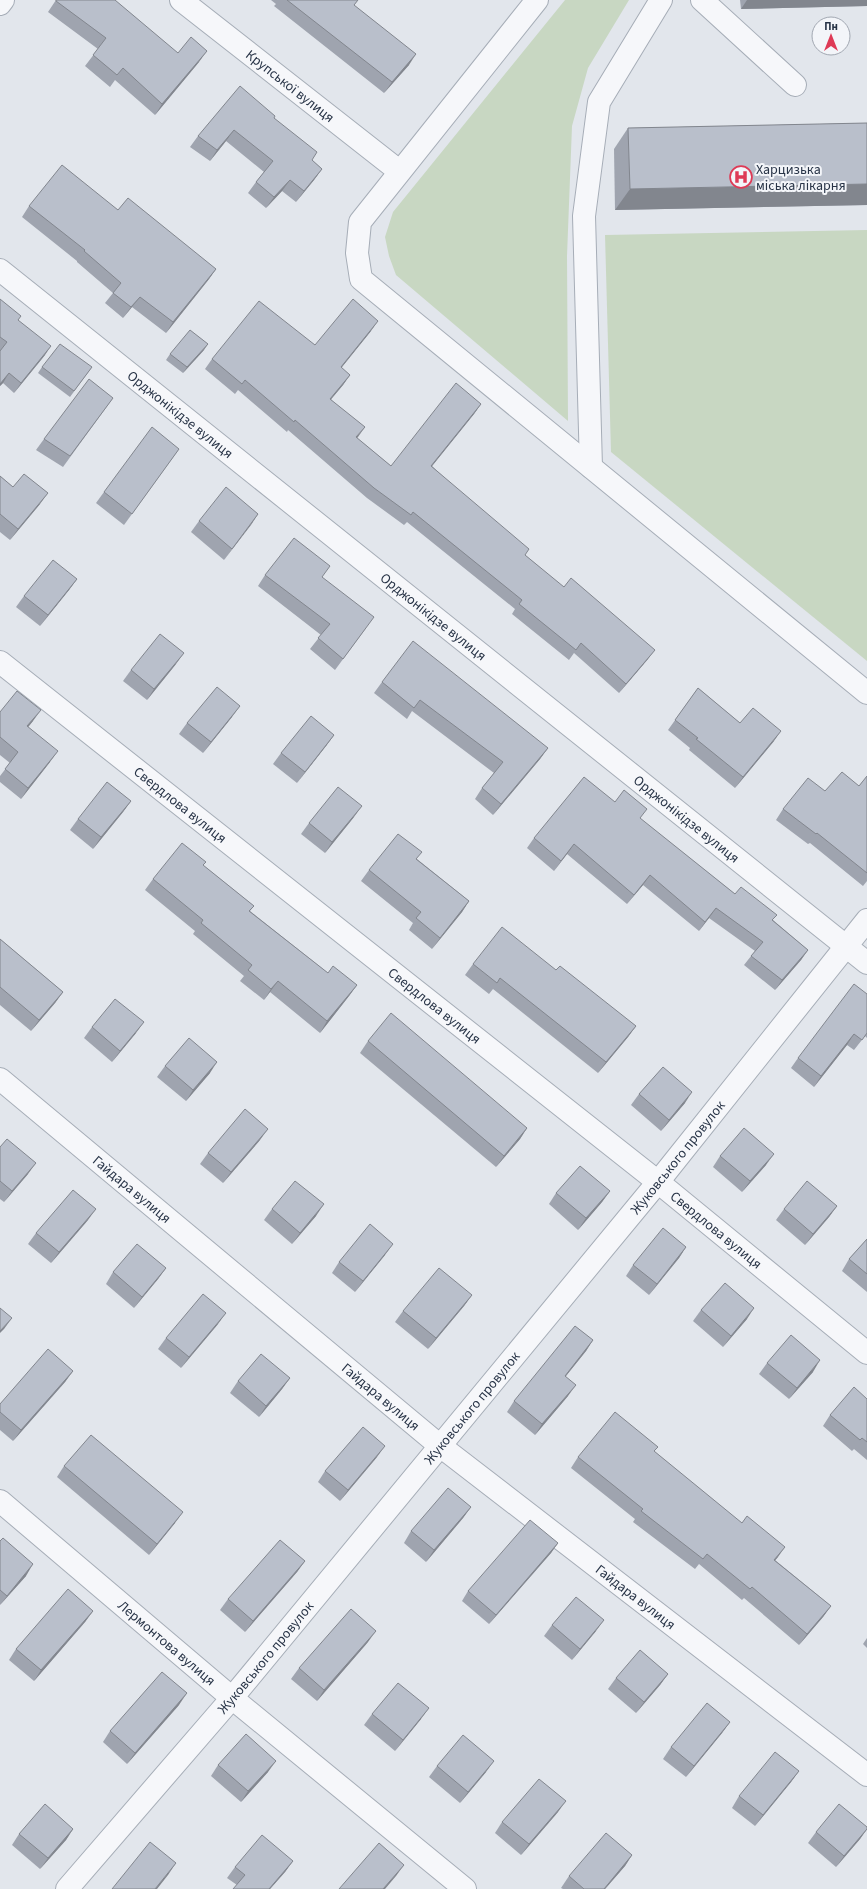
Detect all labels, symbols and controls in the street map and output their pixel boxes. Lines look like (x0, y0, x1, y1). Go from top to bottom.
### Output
north arrow (811, 16, 851, 56)
text: Пн (824, 19, 838, 34)
street label: Крупської вулиця (241, 45, 338, 128)
place label: Харцизька міська лікарня (756, 160, 846, 196)
hospital icon: Харцизька міська лікарня (728, 164, 754, 190)
street label: Орджонікідзе вулиця (122, 366, 237, 464)
street label: Орджонікідзе вулиця (376, 569, 490, 666)
street label: Свердлова вулиця (129, 762, 231, 848)
street label: Орджонікідзе вулиця (629, 771, 743, 868)
street label: Свердлова вулиця (383, 963, 485, 1049)
street label: Жуковського провулок (626, 1097, 730, 1219)
street label: Гайдара вулиця (88, 1151, 175, 1229)
street label: Свердлова вулиця (665, 1187, 766, 1274)
street label: Жуковського провулок (420, 1347, 525, 1469)
street label: Гайдара вулиця (337, 1359, 424, 1436)
street label: Гайдара вулиця (591, 1560, 679, 1635)
street label: Лермонтова вулиця (113, 1596, 220, 1691)
street label: Жуковського провулок (213, 1597, 319, 1719)

